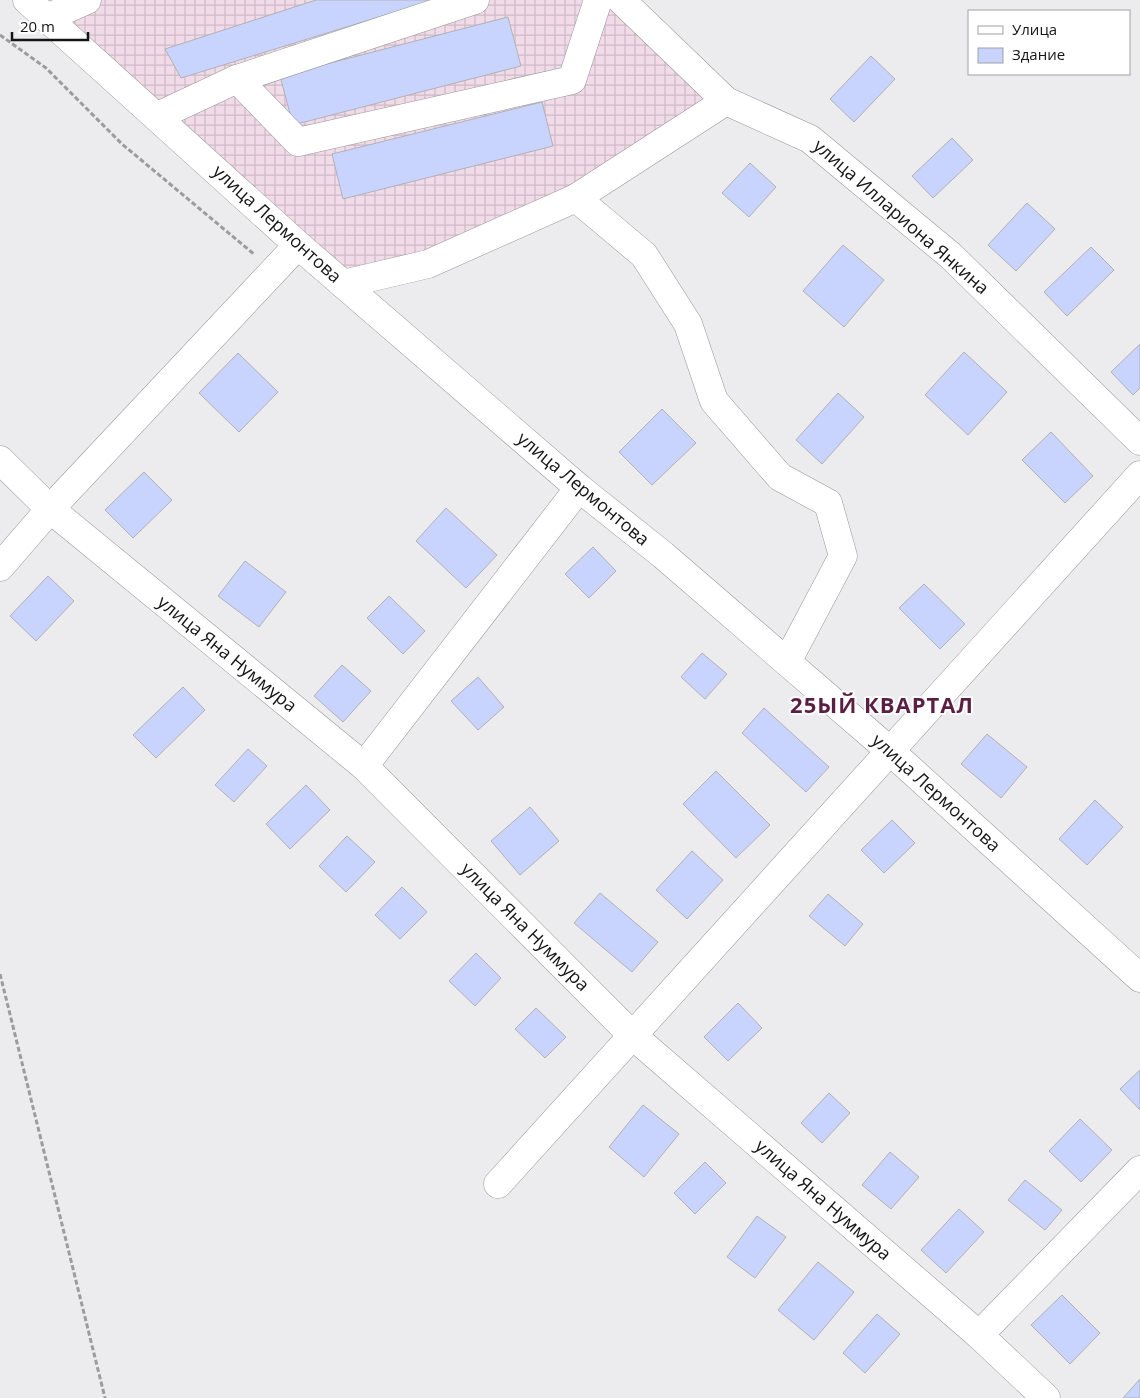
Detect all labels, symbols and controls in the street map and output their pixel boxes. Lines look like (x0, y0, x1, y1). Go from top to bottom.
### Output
scale bar (12, 10, 89, 42)
legend (968, 10, 1130, 75)
text: 20 m (20, 16, 55, 36)
text: Улица (1012, 19, 1057, 39)
text: Здание (1012, 44, 1065, 64)
street label: улица Иллариона Янкина (809, 133, 995, 299)
street label: улица Лермонтова (208, 159, 347, 288)
street label: улица Лермонтова (513, 426, 655, 551)
street label: улица Яна Нуммура (153, 589, 302, 717)
district label: 25ЫЙ КВАРТАЛ (790, 689, 974, 719)
street label: улица Лермонтова (867, 728, 1006, 857)
street label: улица Яна Нуммура (456, 857, 595, 996)
street label: улица Яна Нуммура (751, 1133, 897, 1265)

